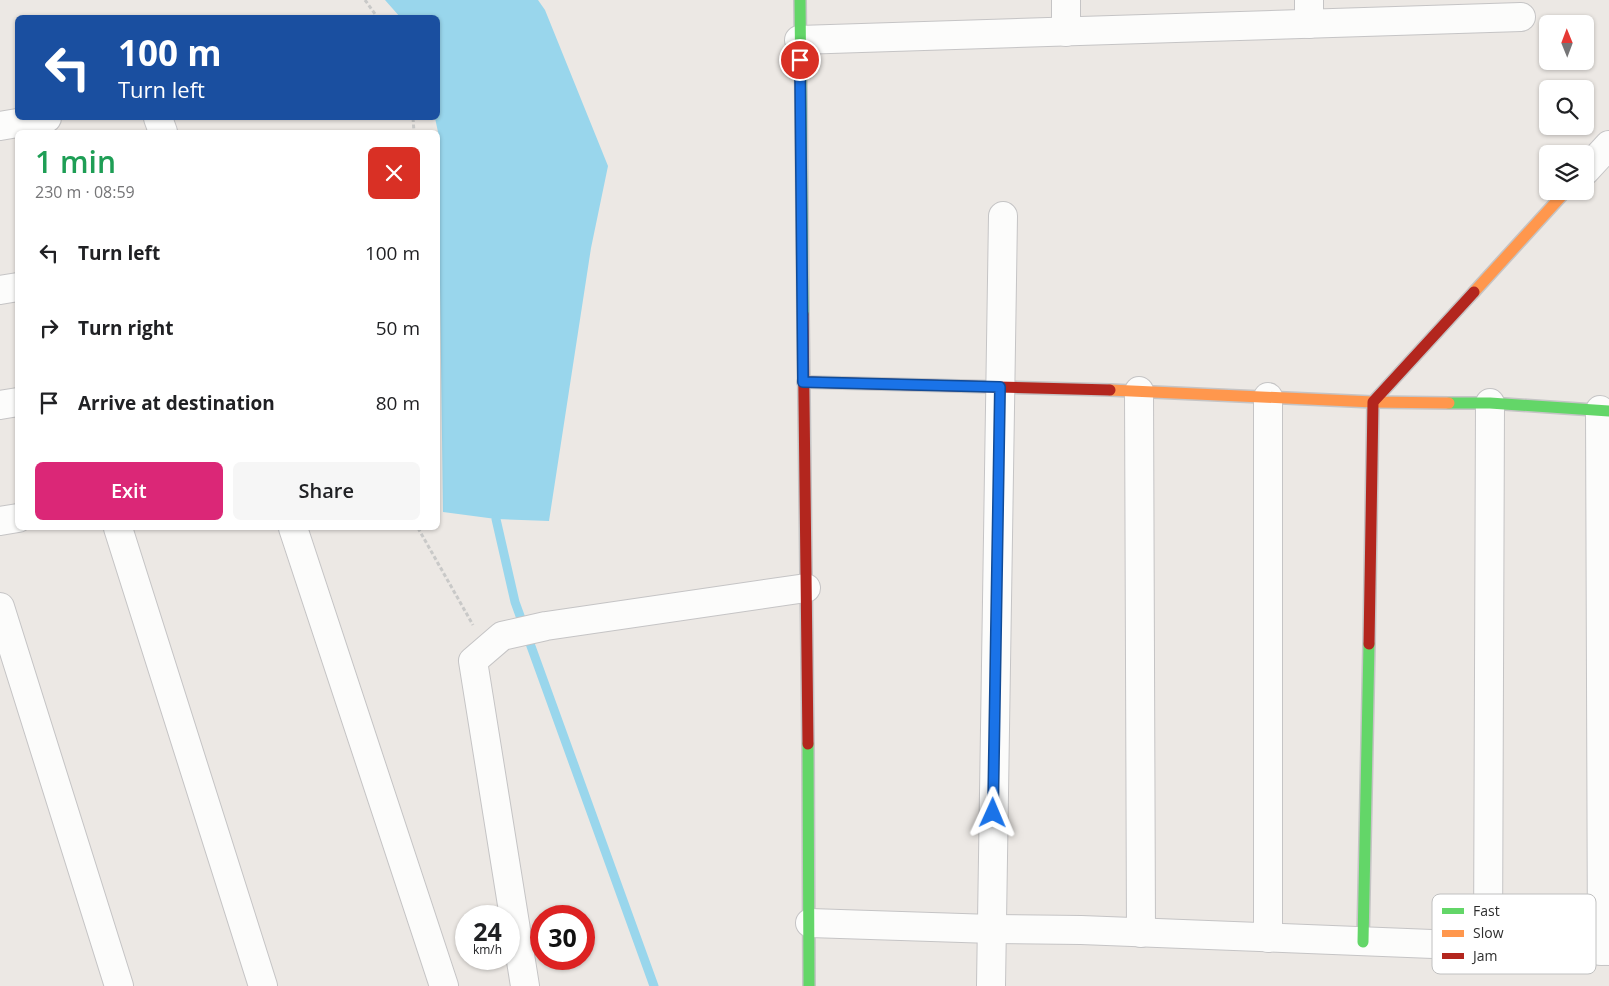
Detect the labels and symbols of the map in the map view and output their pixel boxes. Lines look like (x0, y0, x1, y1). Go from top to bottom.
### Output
north arrow (1539, 15, 1594, 70)
pin (779, 39, 821, 81)
position arrow (966, 786, 1018, 838)
legend (1432, 894, 1596, 974)
text: Fast (1473, 901, 1500, 920)
speed limit sign: 30 (530, 905, 595, 970)
text: Slow (1473, 923, 1504, 942)
text: Jam (1471, 946, 1498, 965)

